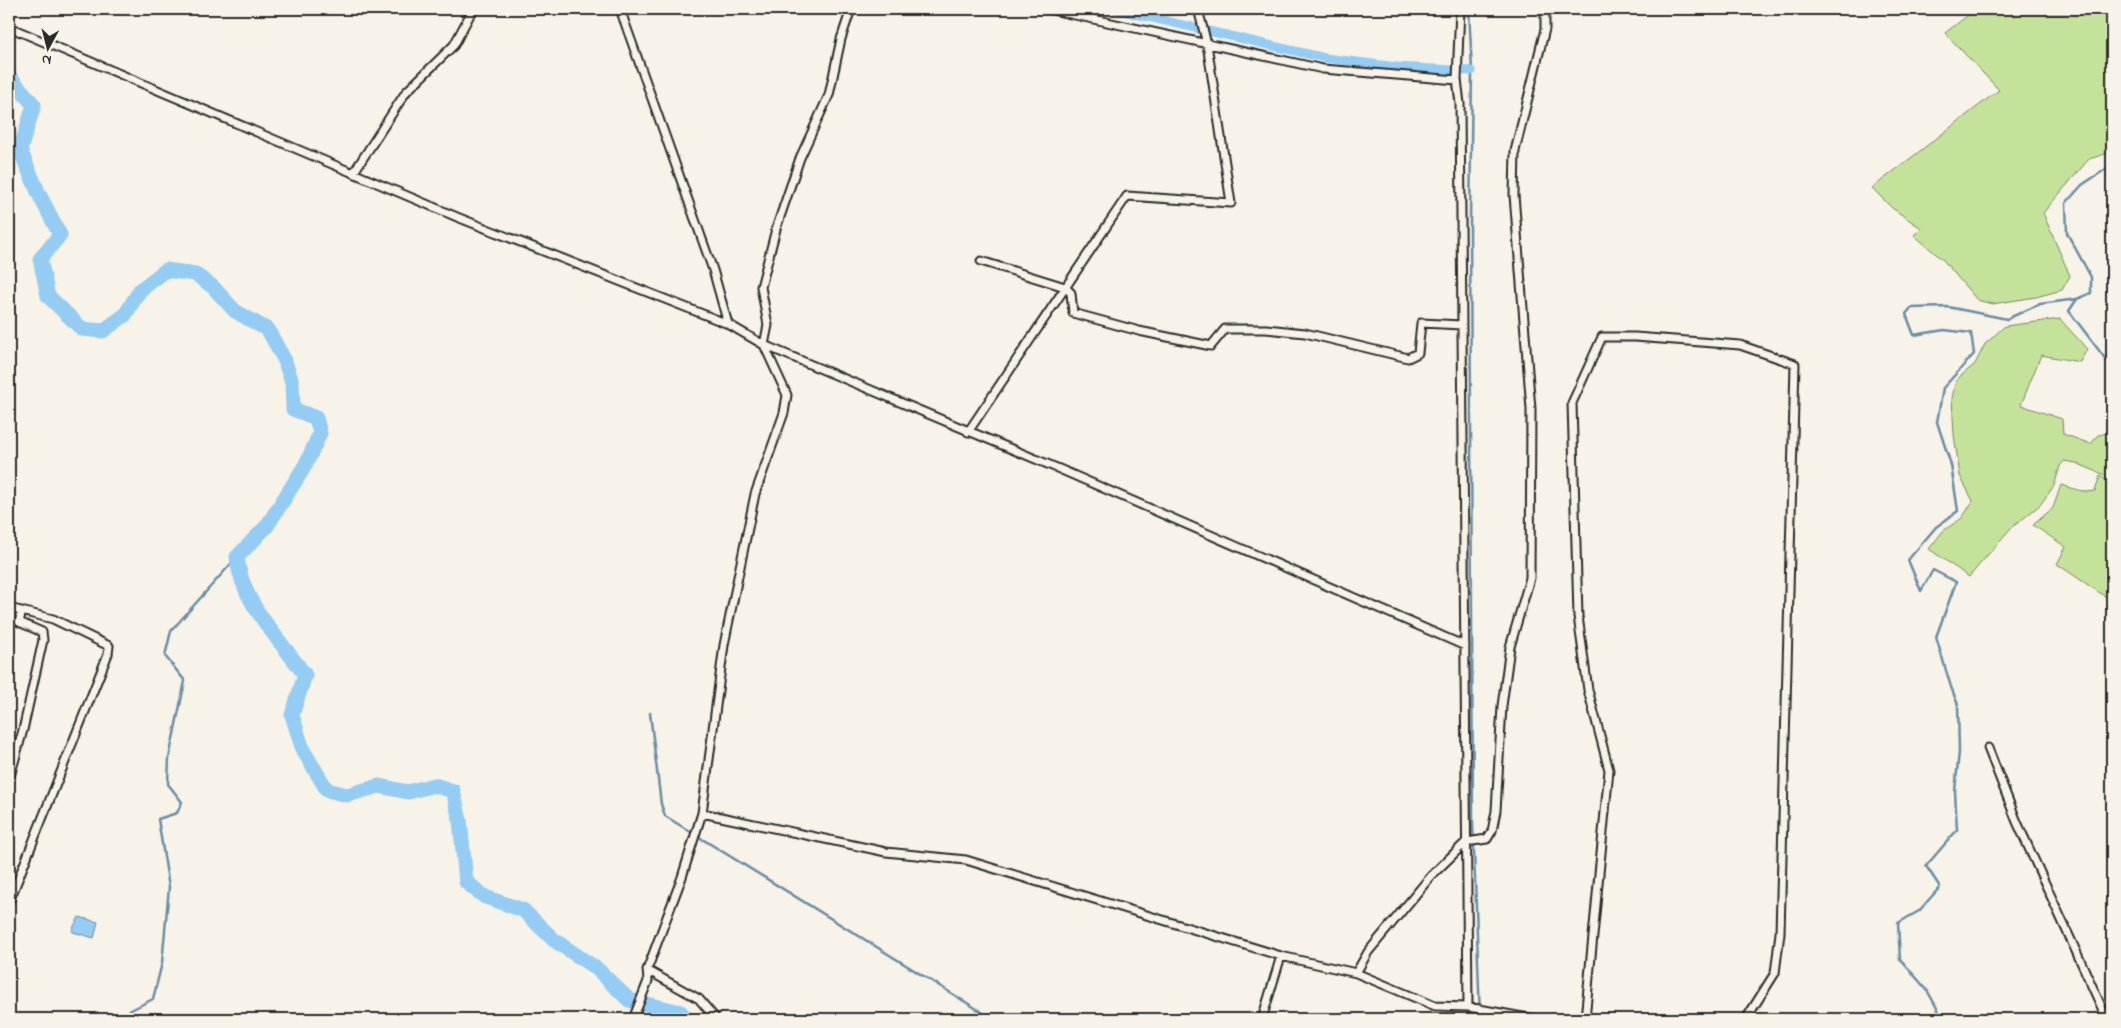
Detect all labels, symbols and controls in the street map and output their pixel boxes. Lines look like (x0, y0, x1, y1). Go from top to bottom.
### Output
north arrow (22, 22, 72, 72)
text: N (41, 48, 53, 70)

